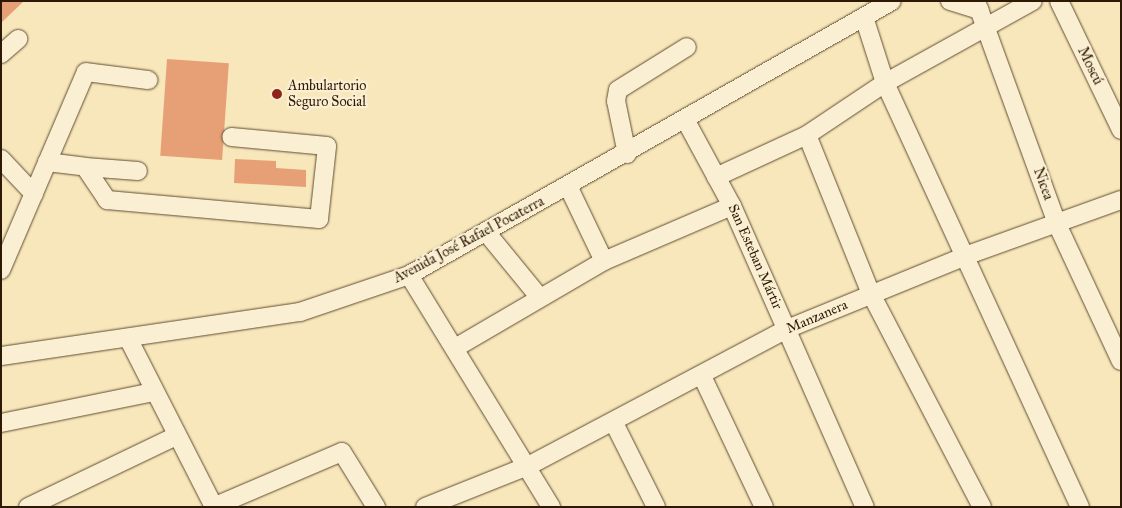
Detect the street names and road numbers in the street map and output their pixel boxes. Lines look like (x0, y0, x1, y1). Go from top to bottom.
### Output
street label: Moscú (1074, 44, 1106, 88)
street label: Nicea (1029, 165, 1057, 203)
street label: Avenida José Rafael Pocaterra (391, 193, 547, 287)
street label: San Esteban Mártir (724, 202, 786, 312)
street label: Manzanera (784, 297, 850, 337)

